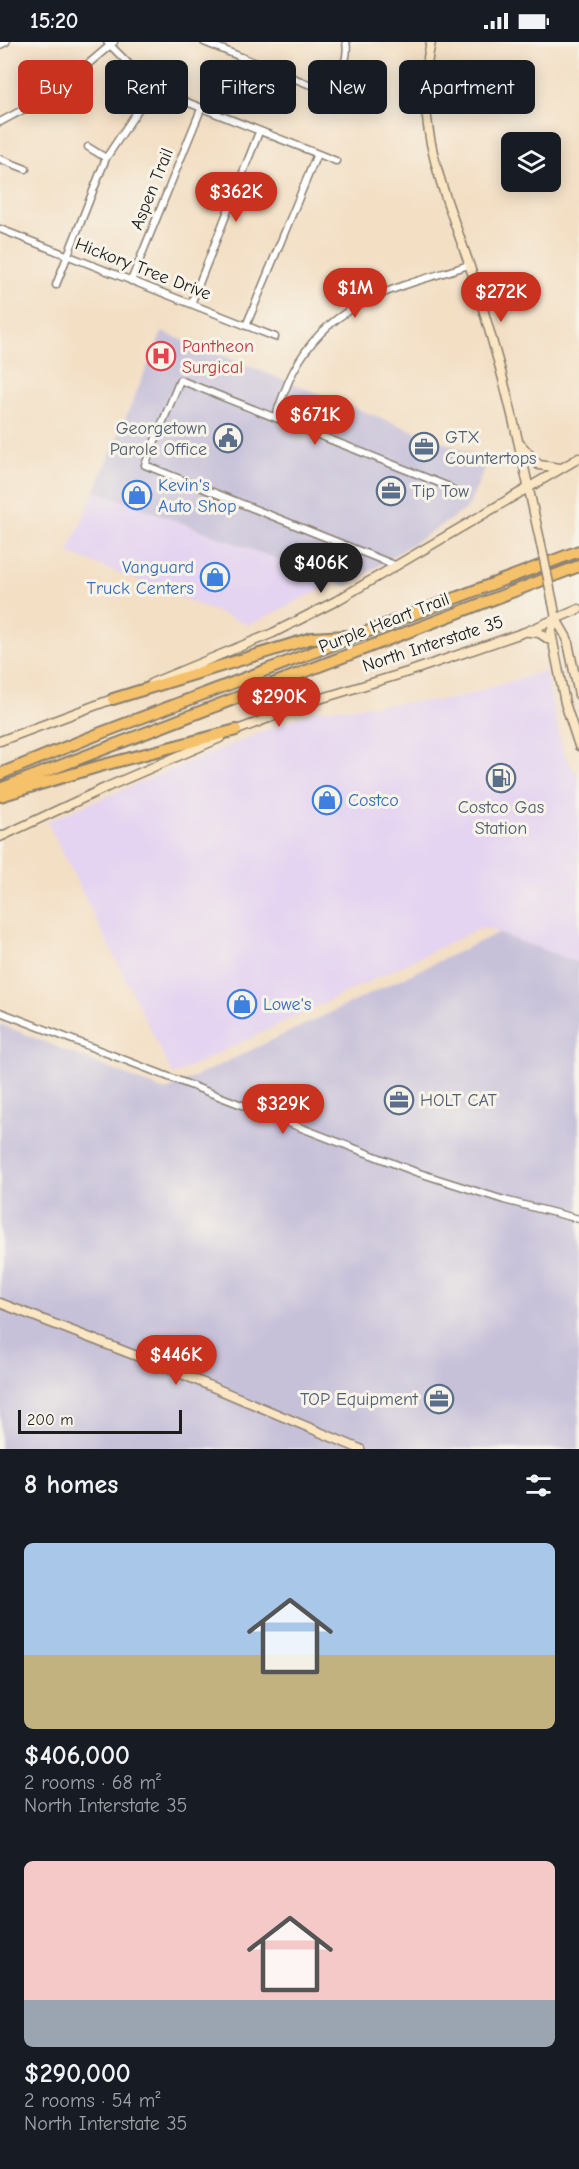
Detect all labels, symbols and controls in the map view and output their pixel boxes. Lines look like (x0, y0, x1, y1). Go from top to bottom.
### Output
text: 15:20 (30, 8, 78, 34)
chip: Buy (18, 60, 93, 114)
chip: Rent (105, 60, 188, 114)
chip: Filters (200, 60, 296, 114)
chip: New (308, 60, 387, 114)
chip: Apartment (399, 60, 535, 114)
map controls (501, 132, 561, 192)
button: layers (501, 132, 561, 192)
street label: Aspen Trail (126, 145, 178, 233)
pin: $362K (194, 172, 278, 223)
text: $362K (209, 180, 263, 203)
street label: Hickory Tree Drive (72, 233, 214, 305)
pin: $1M (326, 268, 384, 319)
pin: $272K (459, 272, 543, 323)
text: $1M (337, 276, 373, 299)
text: $272K (475, 280, 527, 303)
place label: Pantheon Surgical (182, 336, 254, 378)
hospital icon: Pantheon Surgical (145, 340, 177, 372)
pin: $671K (273, 395, 357, 446)
text: $671K (290, 403, 340, 426)
place label: Georgetown Parole Office (110, 418, 207, 460)
public building icon: Georgetown Parole Office (212, 422, 244, 454)
place label: GTX Countertops (445, 427, 537, 469)
office icon: GTX Countertops (408, 431, 440, 463)
place label: Kevin's Auto Shop (158, 475, 236, 517)
office icon: Tip Tow (375, 475, 407, 507)
shop icon: Kevin's Auto Shop (121, 479, 153, 511)
place label: Tip Tow (412, 481, 469, 502)
pin: $406K (279, 543, 363, 594)
text: $406K (294, 551, 348, 574)
place label: Vanguard Truck Centers (87, 557, 194, 599)
shop icon: Vanguard Truck Centers (199, 561, 231, 593)
street label: Purple Heart Trail (316, 588, 452, 658)
street label: North Interstate 35 (360, 611, 506, 677)
pin: $290K (237, 677, 321, 728)
text: $290K (251, 685, 307, 708)
fuel station icon: Costco Gas Station (485, 762, 517, 794)
shop icon: Costco (311, 784, 343, 816)
place label: Costco (348, 790, 399, 811)
place label: Costco Gas Station (458, 797, 544, 839)
shop icon: Lowe's (226, 988, 258, 1020)
place label: Lowe's (263, 994, 312, 1015)
pin: $329K (241, 1084, 325, 1135)
office icon: HOLT CAT (383, 1084, 415, 1116)
place label: HOLT CAT (420, 1090, 498, 1111)
text: $329K (256, 1092, 310, 1115)
pin: $446K (134, 1335, 218, 1386)
text: $446K (150, 1343, 202, 1366)
office icon: TOP Equipment (423, 1383, 455, 1415)
place label: TOP Equipment (300, 1389, 419, 1410)
scale bar (18, 1407, 182, 1434)
text: 200 m (27, 1411, 73, 1429)
icon: filters (522, 1469, 555, 1502)
text: 8 homes (24, 1470, 118, 1500)
icon: home (236, 1582, 344, 1690)
text: $406,000 (24, 1741, 130, 1771)
text: 2 rooms · 68 m² (24, 1771, 161, 1794)
text: North Interstate 35 (24, 1794, 187, 1817)
icon: home (236, 1900, 344, 2008)
text: $290,000 (24, 2059, 131, 2089)
text: 2 rooms · 54 m² (24, 2089, 160, 2112)
text: North Interstate 35 (24, 2112, 187, 2135)

